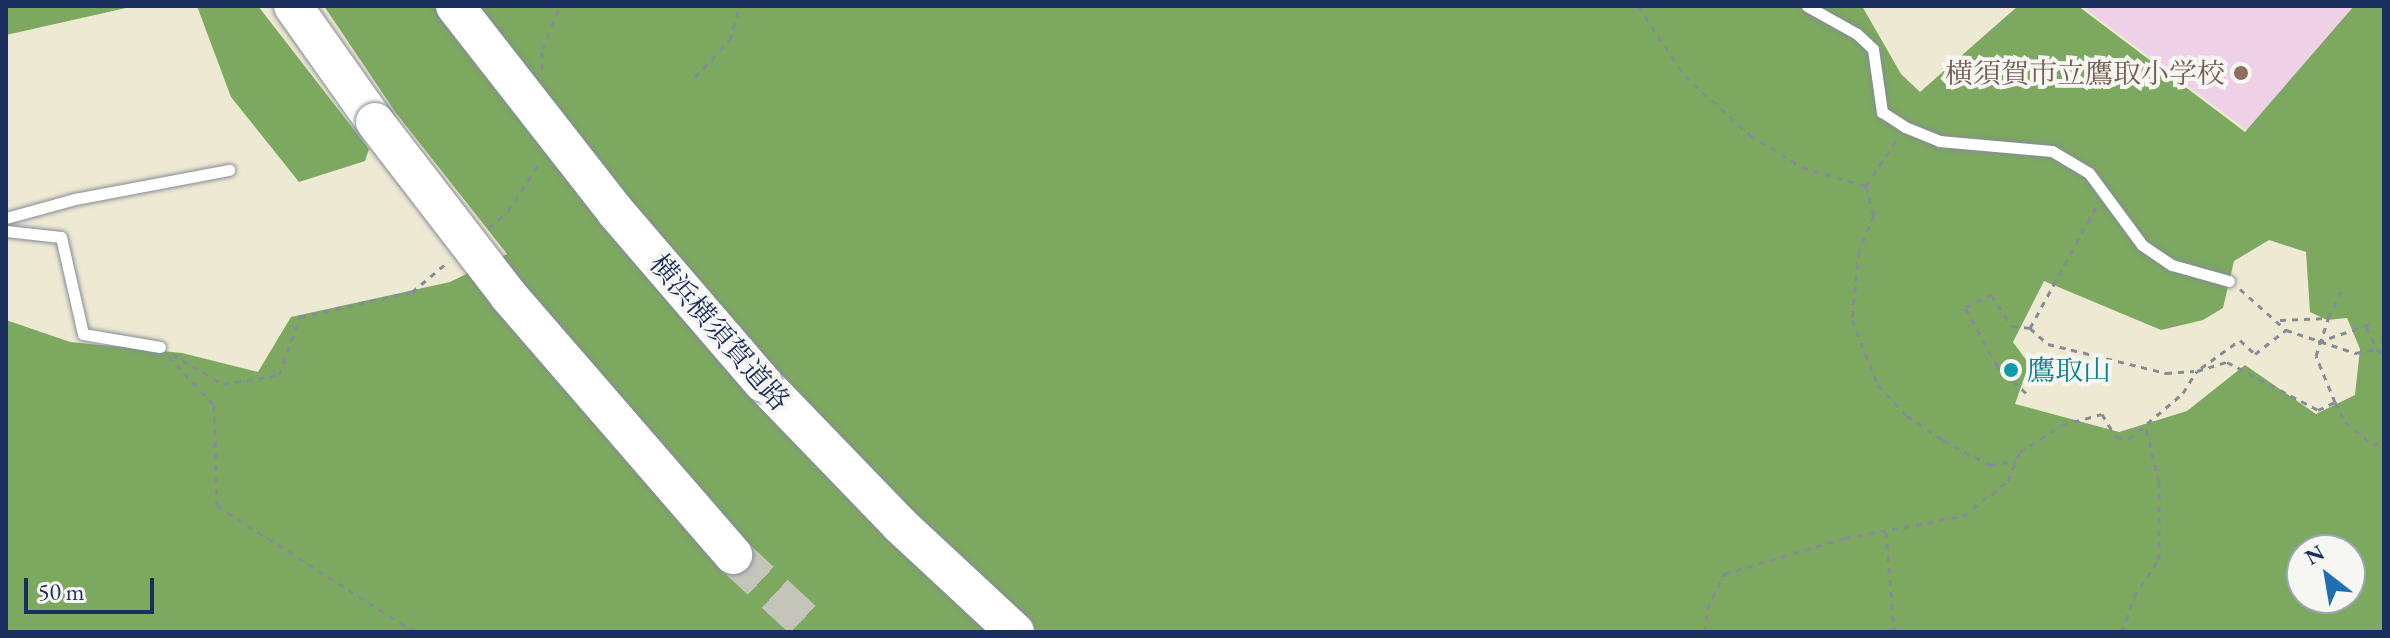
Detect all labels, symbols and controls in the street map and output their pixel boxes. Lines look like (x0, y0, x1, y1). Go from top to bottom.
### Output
place label: 横須賀市立鷹取小学校 (1945, 56, 2225, 90)
marker: 横須賀市立鷹取小学校 (2232, 64, 2250, 82)
street label: 横浜横須賀道路 (643, 247, 797, 417)
place label: 鷹取山 (2027, 353, 2111, 387)
marker: 鷹取山 (2002, 361, 2020, 379)
north arrow (2286, 534, 2366, 614)
text: N (2299, 538, 2330, 572)
scale bar (28, 562, 158, 612)
text: 50 m (38, 576, 85, 607)

